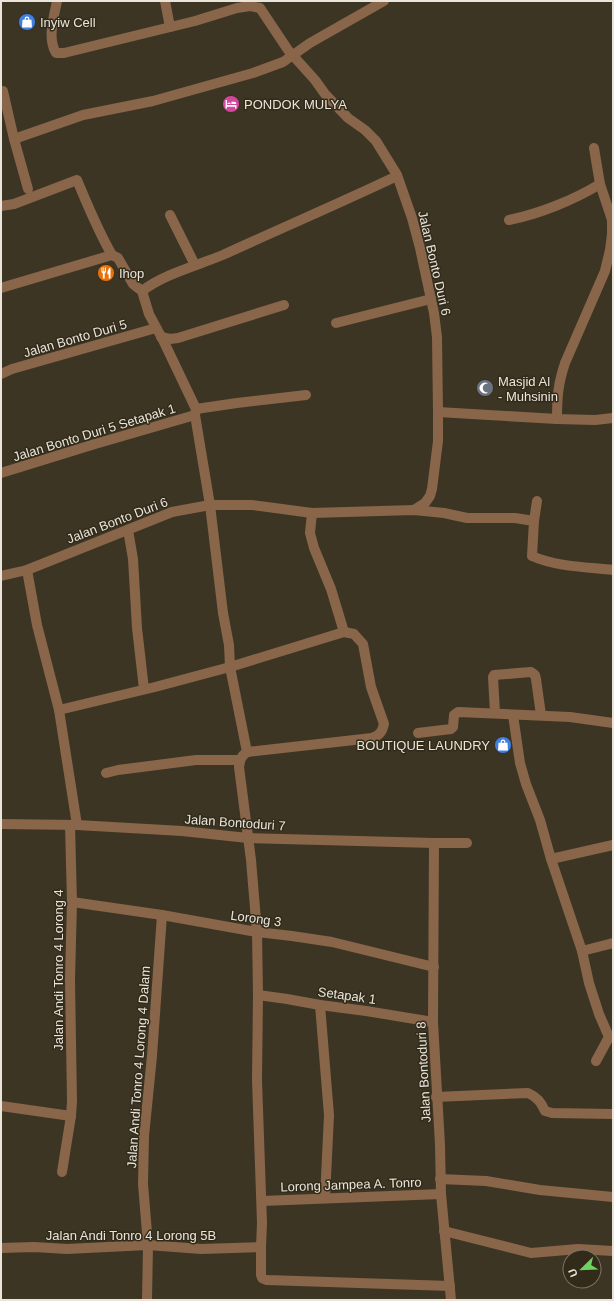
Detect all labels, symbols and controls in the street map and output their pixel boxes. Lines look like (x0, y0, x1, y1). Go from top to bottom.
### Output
shop icon: Inyiw Cell (17, 12, 37, 32)
place label: Inyiw Cell (40, 15, 96, 30)
hotel icon: PONDOK MULYA (221, 94, 241, 114)
place label: PONDOK MULYA (244, 97, 347, 112)
street label: Jalan Bonto Duri 6 (415, 209, 454, 317)
restaurant icon: Ihop (96, 263, 116, 283)
place label: Ihop (119, 266, 144, 281)
street label: Jalan Bonto Duri 5 (22, 317, 129, 360)
place label: Masjid Al - Muhsinin (498, 374, 558, 404)
mosque icon: Masjid Al - Muhsinin (475, 378, 495, 398)
street label: Jalan Bonto Duri 5 Setapak 1 (11, 401, 177, 464)
street label: Jalan Bonto Duri 6 (65, 494, 170, 547)
shop icon: BOUTIQUE LAUNDRY (493, 735, 513, 755)
place label: BOUTIQUE LAUNDRY (357, 738, 490, 753)
street label: Jalan Bontoduri 7 (184, 811, 286, 834)
street label: Jalan Andi Tonro 4 Lorong 4 (51, 889, 66, 1051)
street label: Lorong 3 (229, 907, 282, 929)
street label: Jalan Andi Tonro 4 Lorong 4 Dalam (124, 965, 153, 1169)
street label: Setapak 1 (317, 984, 377, 1007)
street label: Jalan Bontoduri 8 (413, 1021, 434, 1123)
street label: Lorong Jampea A. Tonro (280, 1175, 422, 1194)
street label: Jalan Andi Tonro 4 Lorong 5B (46, 1228, 216, 1243)
north arrow (562, 1249, 602, 1289)
text: U (566, 1267, 580, 1279)

